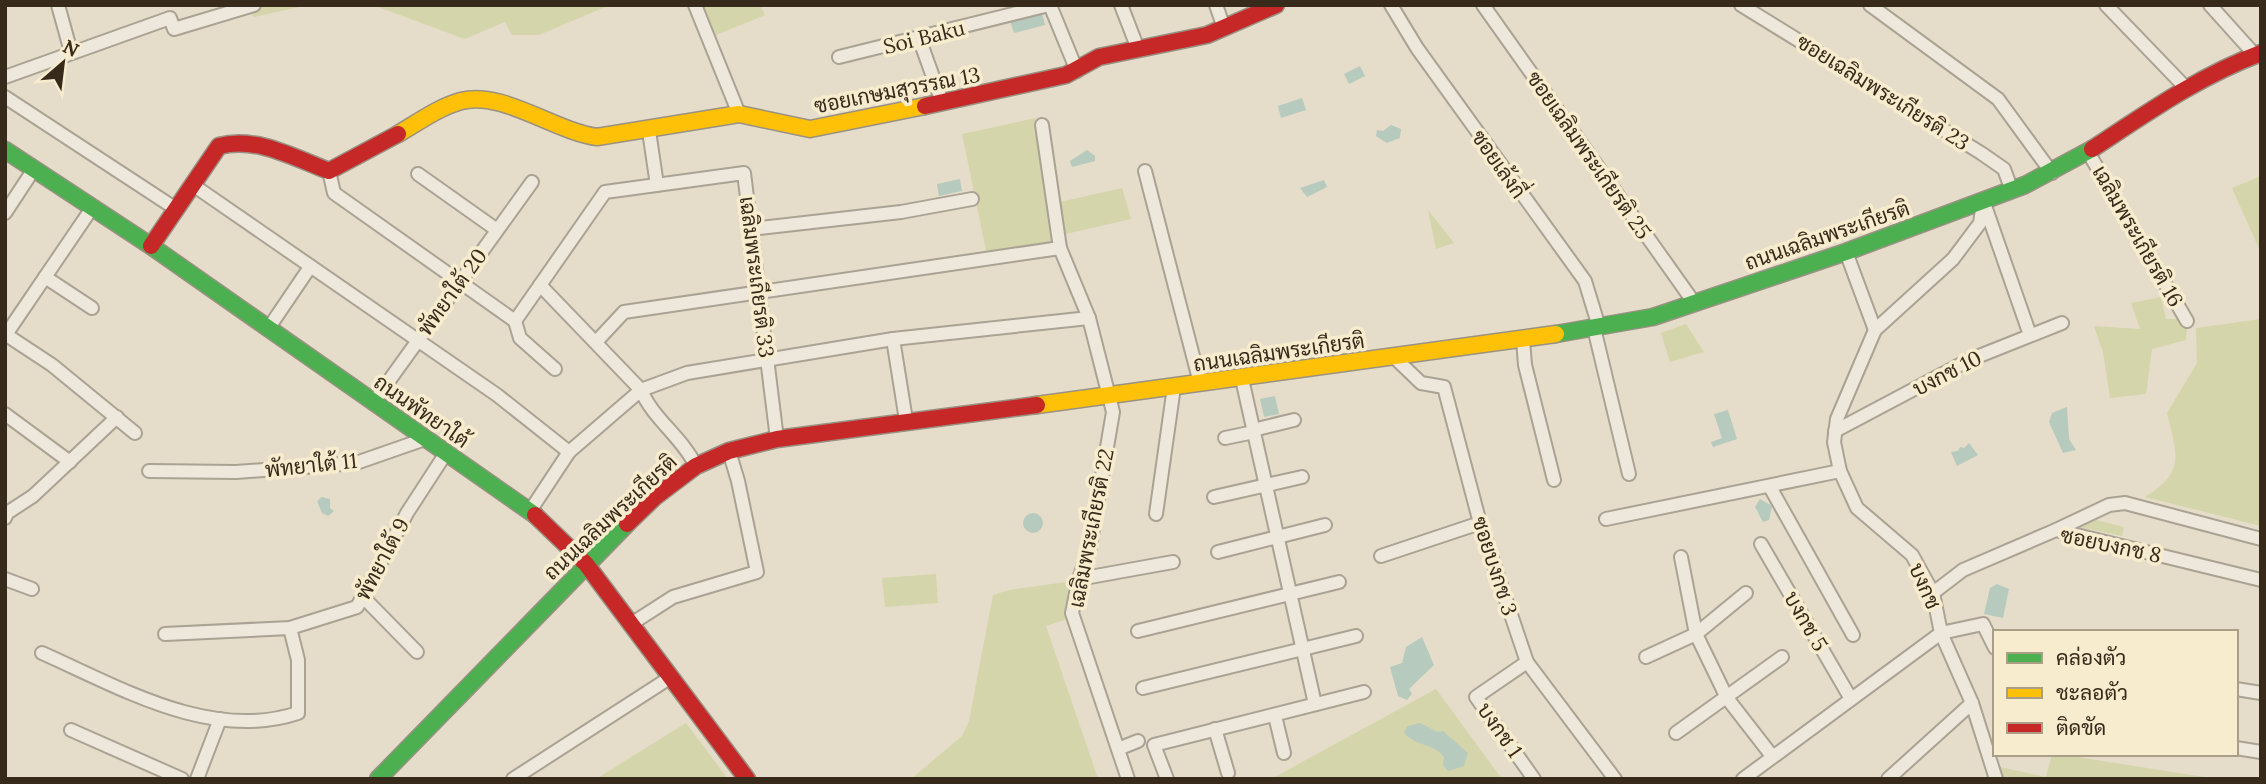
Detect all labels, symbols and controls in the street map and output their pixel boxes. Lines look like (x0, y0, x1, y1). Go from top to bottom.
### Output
street label: Soi Baku (880, 14, 968, 60)
north arrow (28, 28, 98, 98)
street label: ซอยเฉลิมพระเกียรติ 23 (1791, 28, 1975, 156)
text: N (59, 34, 83, 62)
street label: ซอยเกษมสุวรรณ 13 (812, 61, 983, 120)
street label: ซอยเฉลิมพระเกียรติ 25 (1521, 66, 1657, 244)
street label: ซอยเล้งกี่ (1466, 121, 1537, 204)
street label: เฉลิมพระเกียรติ 16 (2087, 160, 2189, 312)
street label: ถนนเฉลิมพระเกียรติ (1741, 194, 1913, 276)
street label: เฉลิมพระเกียรติ 33 (734, 195, 780, 359)
street label: พัทยาใต้ 20 (411, 243, 493, 341)
street label: ถนนเฉลิมพระเกียรติ (1192, 327, 1366, 377)
street label: บงกช 10 (1908, 344, 1986, 402)
street label: ถนนพัทยาใต้ (369, 368, 476, 454)
street label: เฉลิมพระเกียรติ 22 (1062, 446, 1120, 610)
street label: พัทยาใต้ 11 (264, 447, 358, 483)
street label: ถนนเฉลิมพระเกียรติ (538, 448, 682, 586)
street label: พัทยาใต้ 9 (349, 513, 415, 605)
street label: ซอยบงกช 3 (1466, 513, 1524, 619)
street label: ซอยบงกช 8 (2058, 521, 2164, 569)
street label: บงกช (1903, 559, 1947, 613)
street label: บงกช 5 (1778, 586, 1834, 656)
legend (1993, 630, 2238, 756)
text: คล่องตัว (2056, 644, 2126, 671)
text: ชะลอตัว (2056, 679, 2128, 706)
street label: บงกช 1 (1471, 697, 1529, 763)
text: ติดขัด (2056, 714, 2106, 741)

